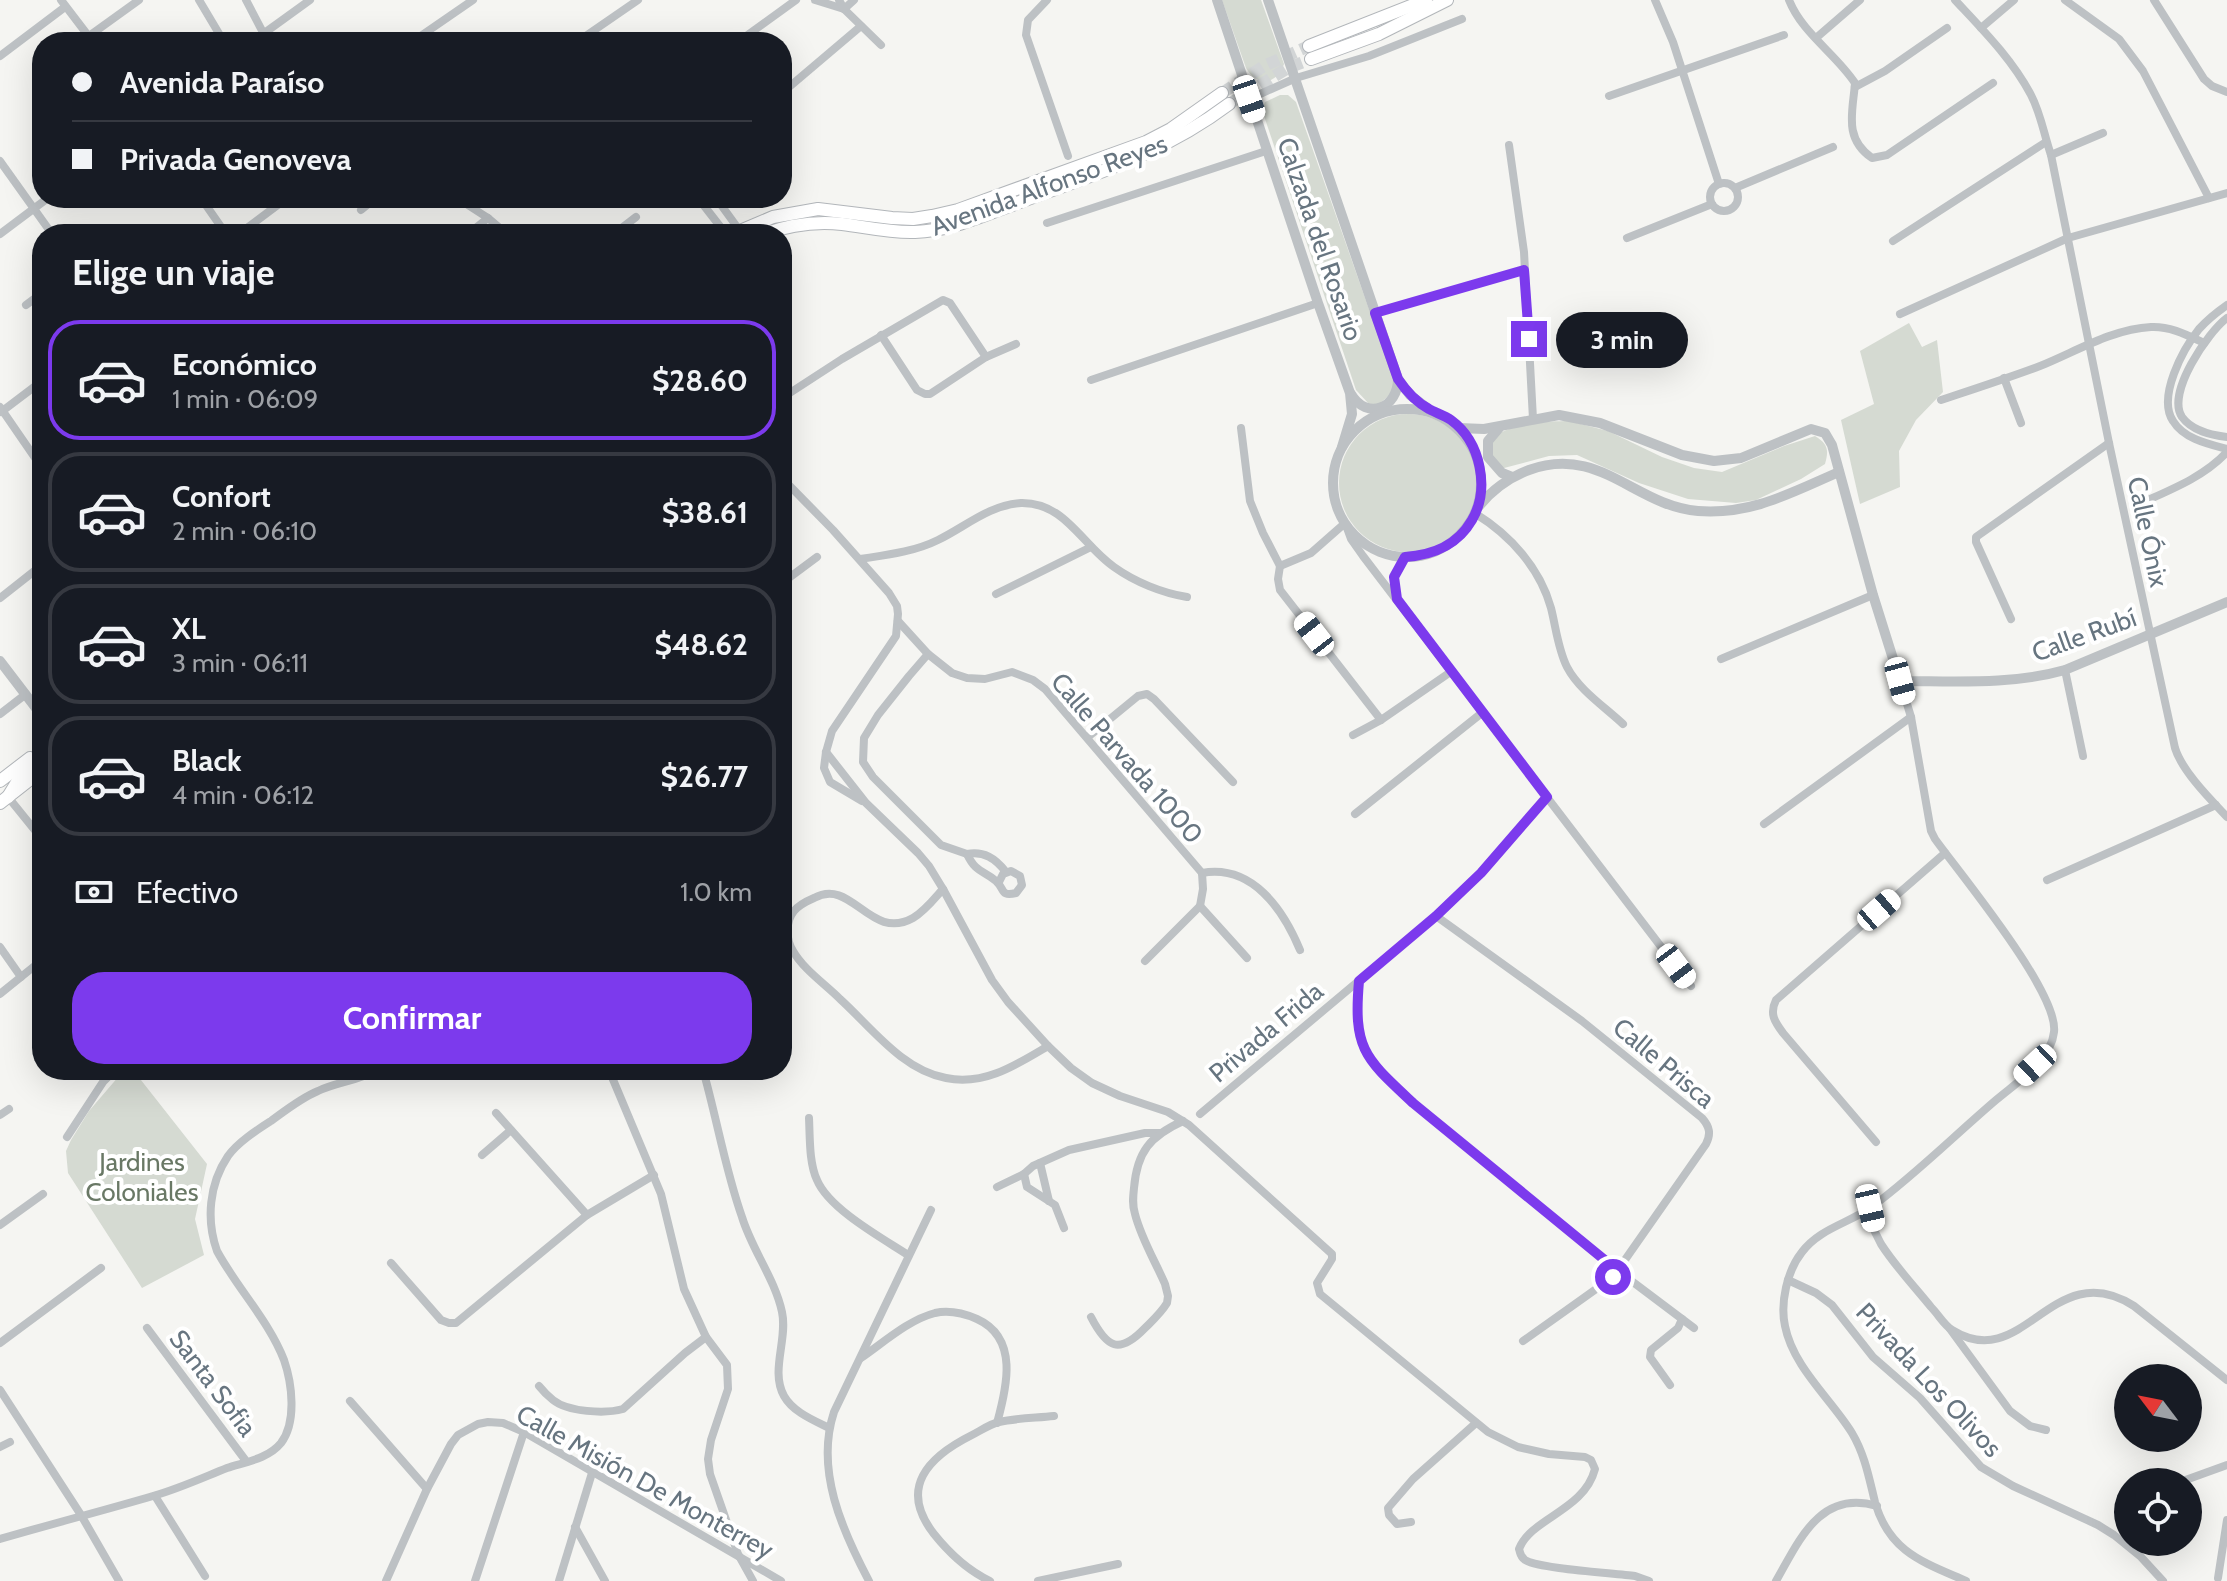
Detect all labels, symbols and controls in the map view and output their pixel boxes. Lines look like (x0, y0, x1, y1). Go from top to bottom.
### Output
text: Avenida Paraíso (120, 64, 324, 101)
car (1230, 72, 1268, 126)
street label: Avenida Alfonso Reyes (926, 127, 1172, 243)
street label: Calzada del Rosario (1270, 133, 1370, 345)
text: Privada Genoveva (120, 141, 351, 178)
text: Elige un viaje (72, 250, 275, 294)
callout: 3 min (1557, 311, 1689, 367)
route end (1511, 321, 1547, 357)
text: 3 min (1590, 324, 1654, 356)
icon: car (76, 344, 148, 416)
text: Económico (172, 346, 317, 383)
text: $28.60 (652, 362, 748, 399)
text: 1 min · 06:09 (172, 383, 318, 415)
street label: Calle Ónix (2121, 474, 2175, 591)
icon: car (76, 476, 148, 548)
text: Confort (172, 478, 271, 515)
text: $38.61 (662, 494, 748, 531)
text: 2 min · 06:10 (172, 515, 317, 547)
street label: Calle Rubí (2027, 601, 2141, 669)
icon: car (76, 608, 148, 680)
car (1290, 608, 1338, 660)
text: XL (172, 610, 206, 647)
text: $48.62 (654, 626, 748, 663)
text: 3 min · 06:11 (172, 647, 308, 679)
car (1882, 655, 1918, 707)
street label: Calle Parvada 1000 (1044, 666, 1210, 850)
icon: car (76, 740, 148, 812)
text: Black (172, 742, 242, 779)
text: $26.77 (661, 758, 748, 795)
text: 4 min · 06:12 (172, 779, 314, 811)
icon: cash (72, 870, 116, 914)
text: Efectivo (136, 874, 238, 911)
text: 1.0 km (680, 876, 752, 908)
car (1853, 885, 1905, 935)
car (1652, 940, 1700, 992)
button: Confirmar (72, 972, 752, 1064)
street label: Privada Frida (1202, 975, 1330, 1089)
street label: Calle Prisca (1607, 1011, 1722, 1115)
car (2009, 1040, 2061, 1090)
park label: Jardines Coloniales (86, 1146, 199, 1208)
car (1853, 1182, 1887, 1234)
route start (1595, 1259, 1631, 1295)
street label: Privada Los Olivos (1849, 1296, 2009, 1464)
street label: Santa Sofia (163, 1323, 264, 1443)
north arrow (2114, 1364, 2202, 1452)
map controls (2114, 1364, 2202, 1556)
street label: Calle Misión De Monterrey (511, 1398, 779, 1566)
button: locate (2114, 1468, 2202, 1556)

